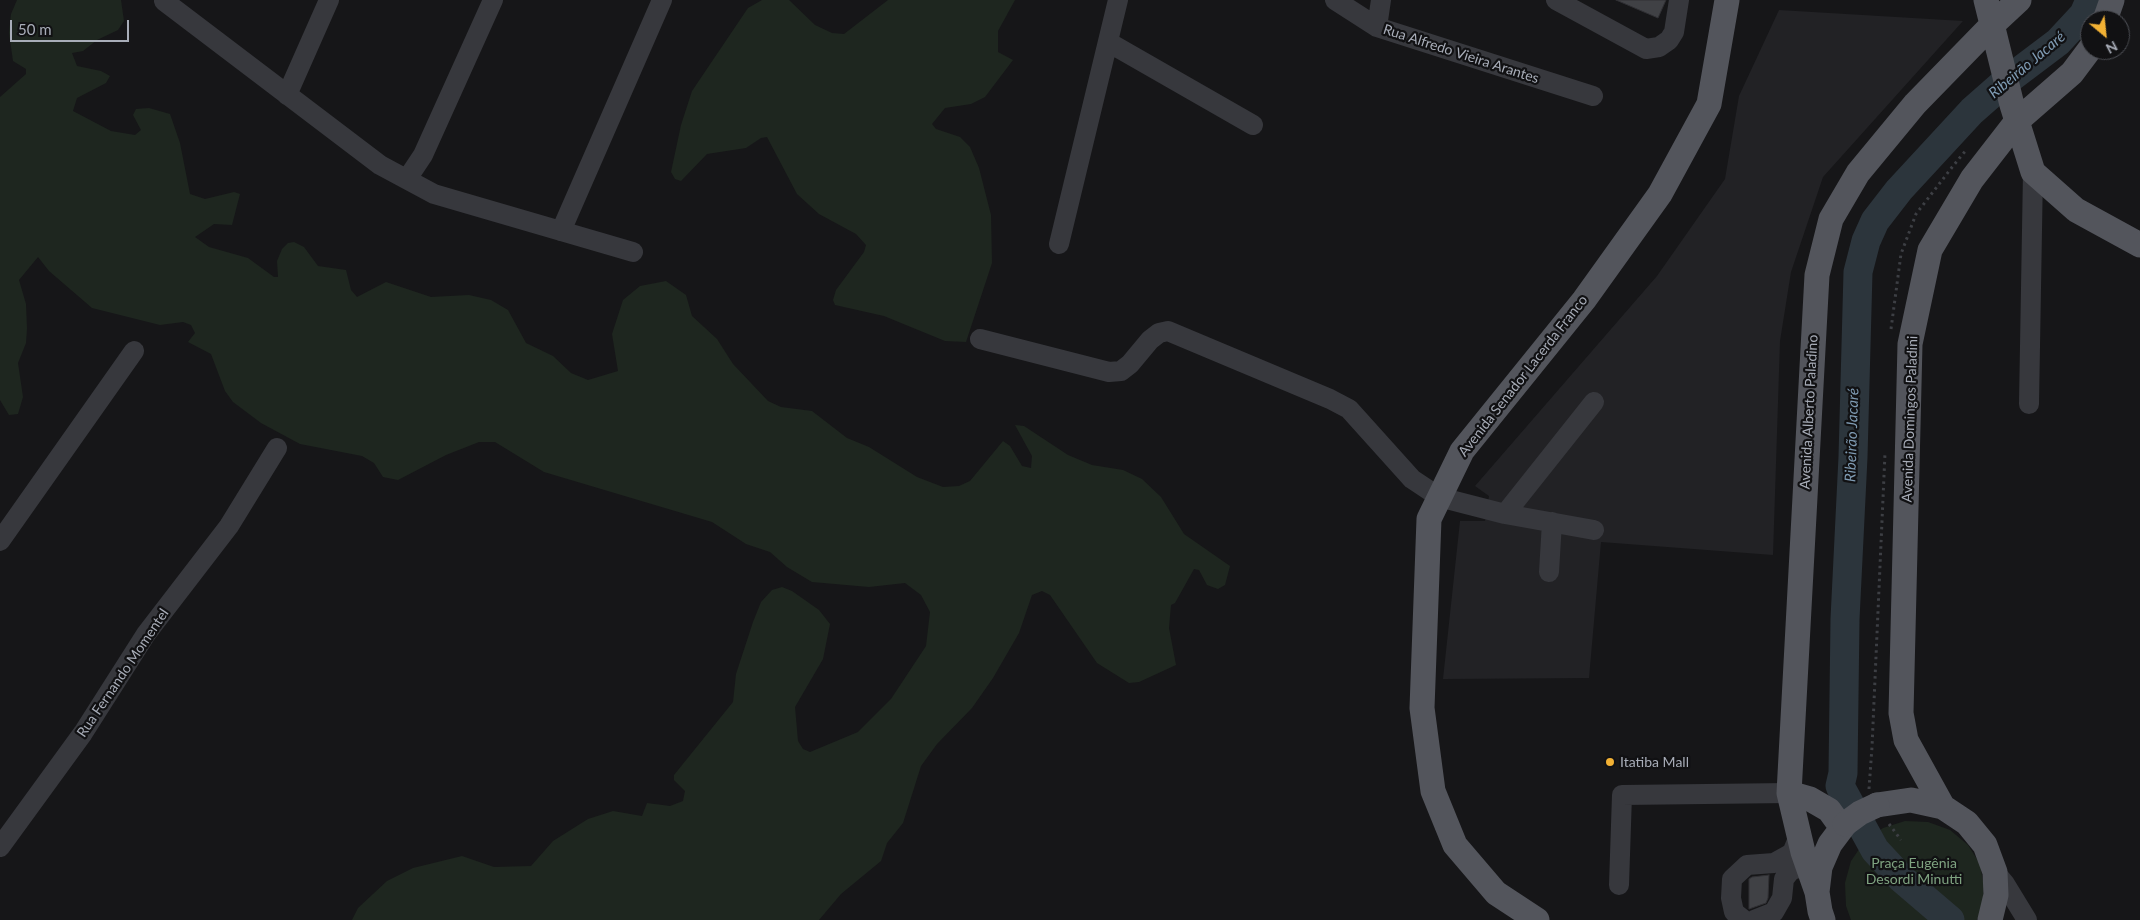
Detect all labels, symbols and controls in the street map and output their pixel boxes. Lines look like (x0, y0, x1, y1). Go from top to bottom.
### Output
scale bar (12, 10, 131, 42)
north arrow (2080, 10, 2130, 60)
text: 50 m (18, 20, 52, 38)
street label: Rua Alfredo Vieira Arantes (1381, 21, 1541, 87)
water label: Ribeirão Jacaré (1985, 28, 2069, 102)
text: N (2103, 38, 2121, 58)
street label: Avenida Senador Lacerda Franco (1455, 292, 1591, 460)
street label: Avenida Alberto Paladino (1797, 334, 1821, 490)
street label: Avenida Domingos Paladini (1899, 335, 1921, 503)
water label: Ribeirão Jacaré (1841, 388, 1863, 482)
street label: Rua Fernando Momentel (74, 605, 172, 741)
place label: Itatiba Mall (1620, 754, 1689, 770)
marker: Itatiba Mall (1604, 756, 1616, 768)
park label: Praça Eugênia Desordi Minutti (1866, 855, 1962, 888)

